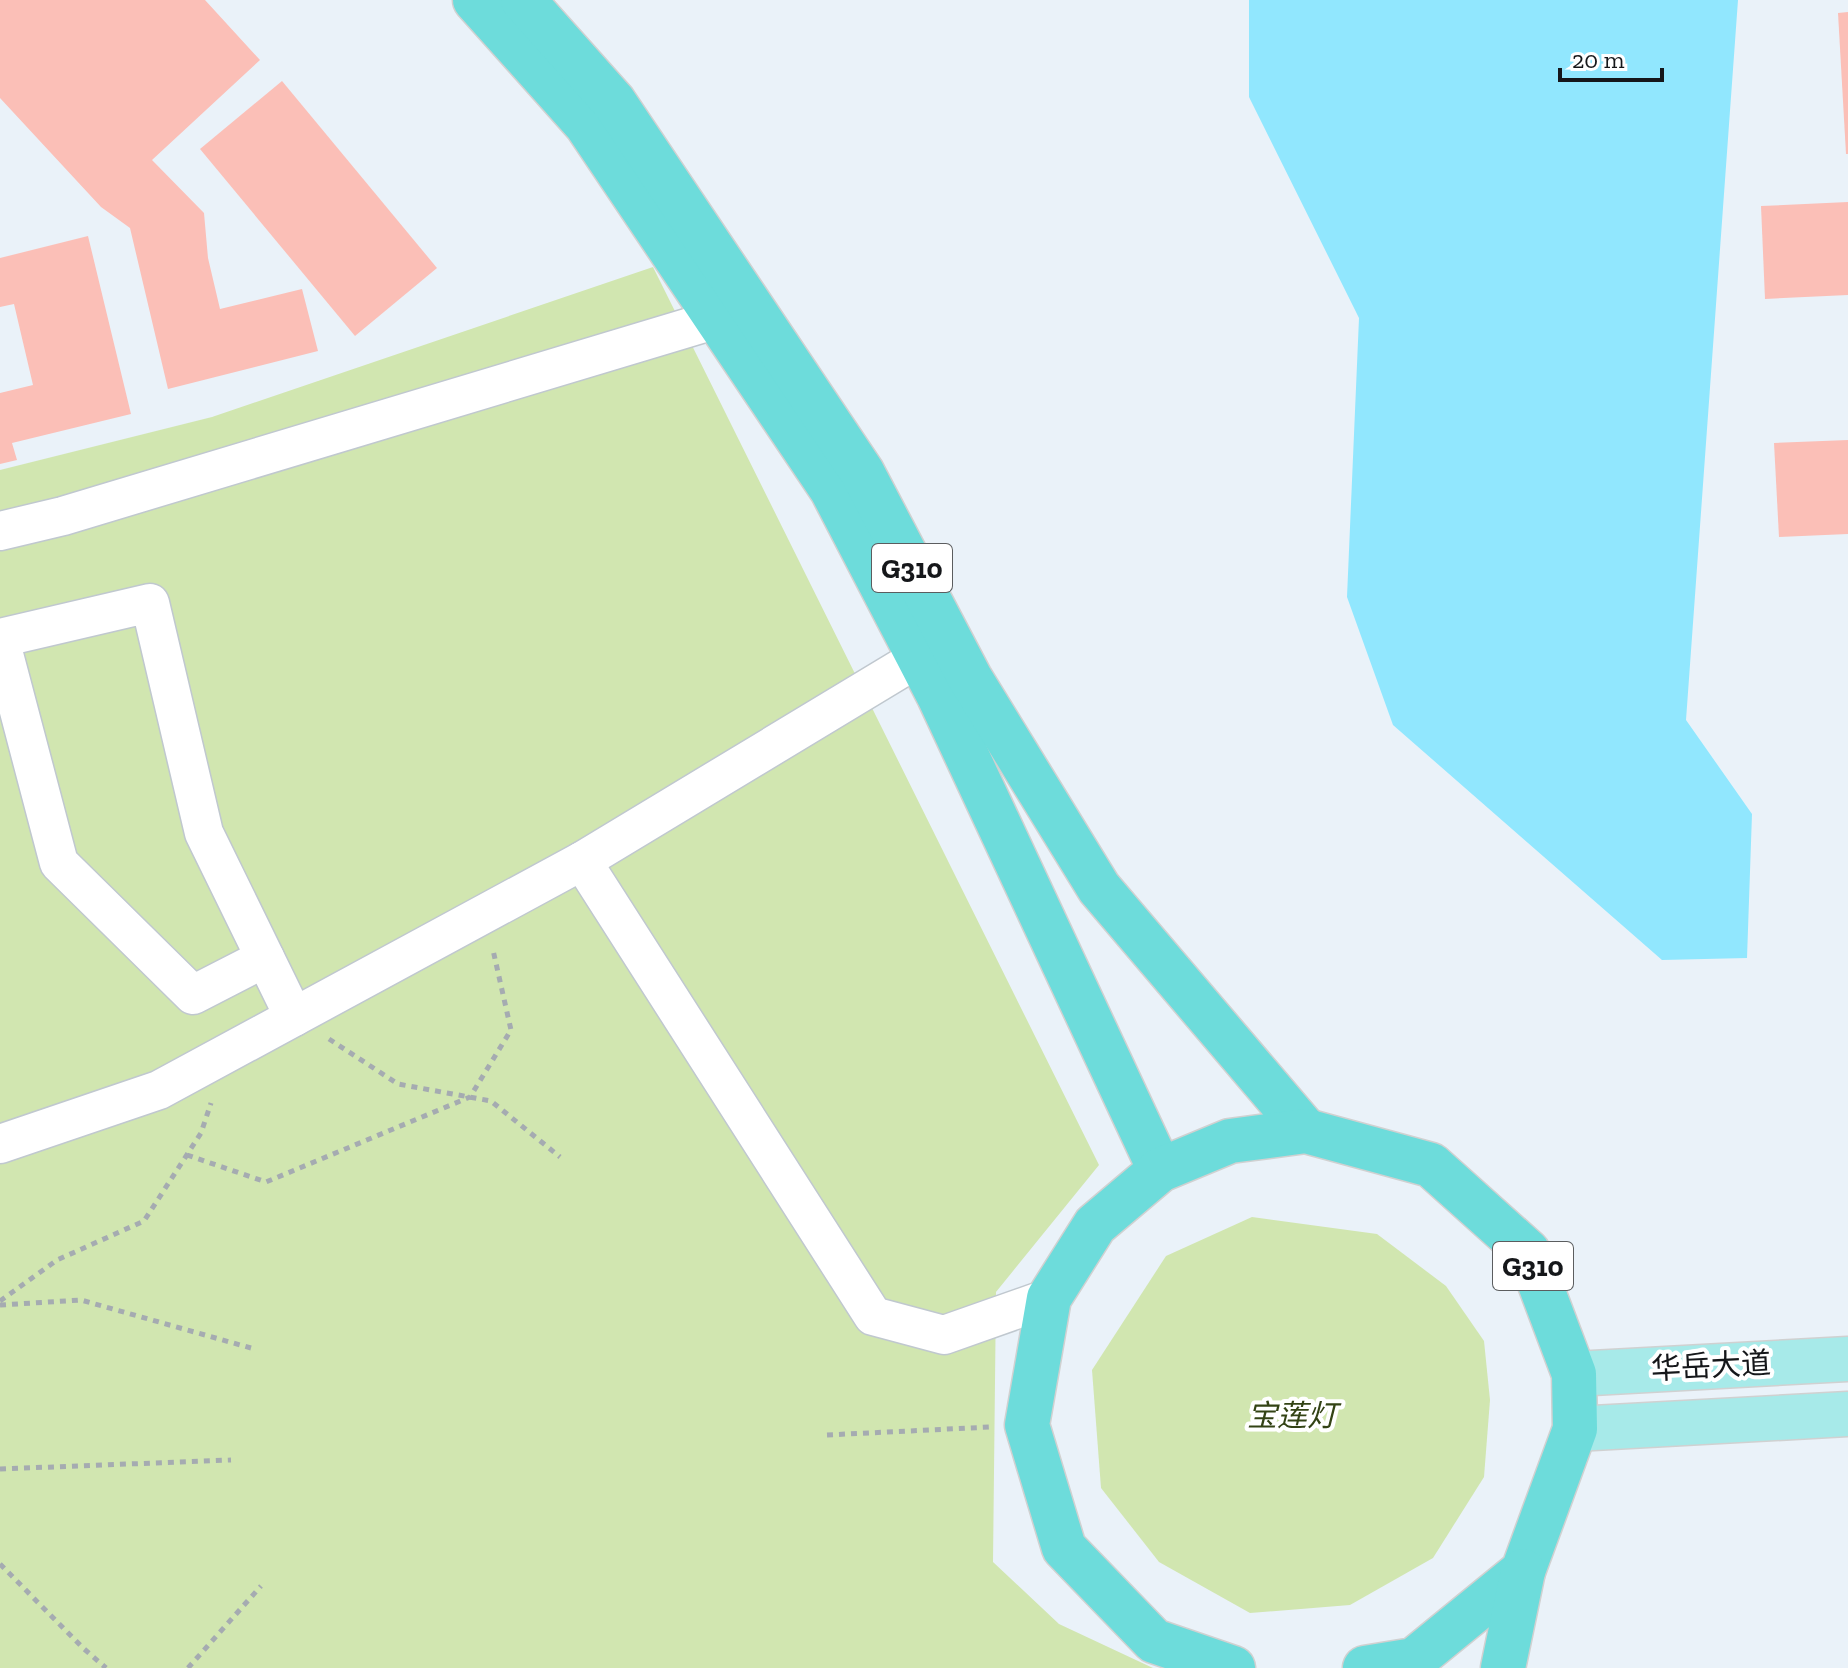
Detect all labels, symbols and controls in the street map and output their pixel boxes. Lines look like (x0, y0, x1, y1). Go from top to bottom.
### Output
scale bar (1560, 32, 1662, 82)
text: 20 m (1572, 45, 1625, 74)
road number: G310 (872, 544, 952, 592)
road number: G310 (1493, 1242, 1573, 1290)
street label: 华岳大道 (1650, 1345, 1772, 1387)
park label: 宝莲灯 (1247, 1398, 1342, 1434)

